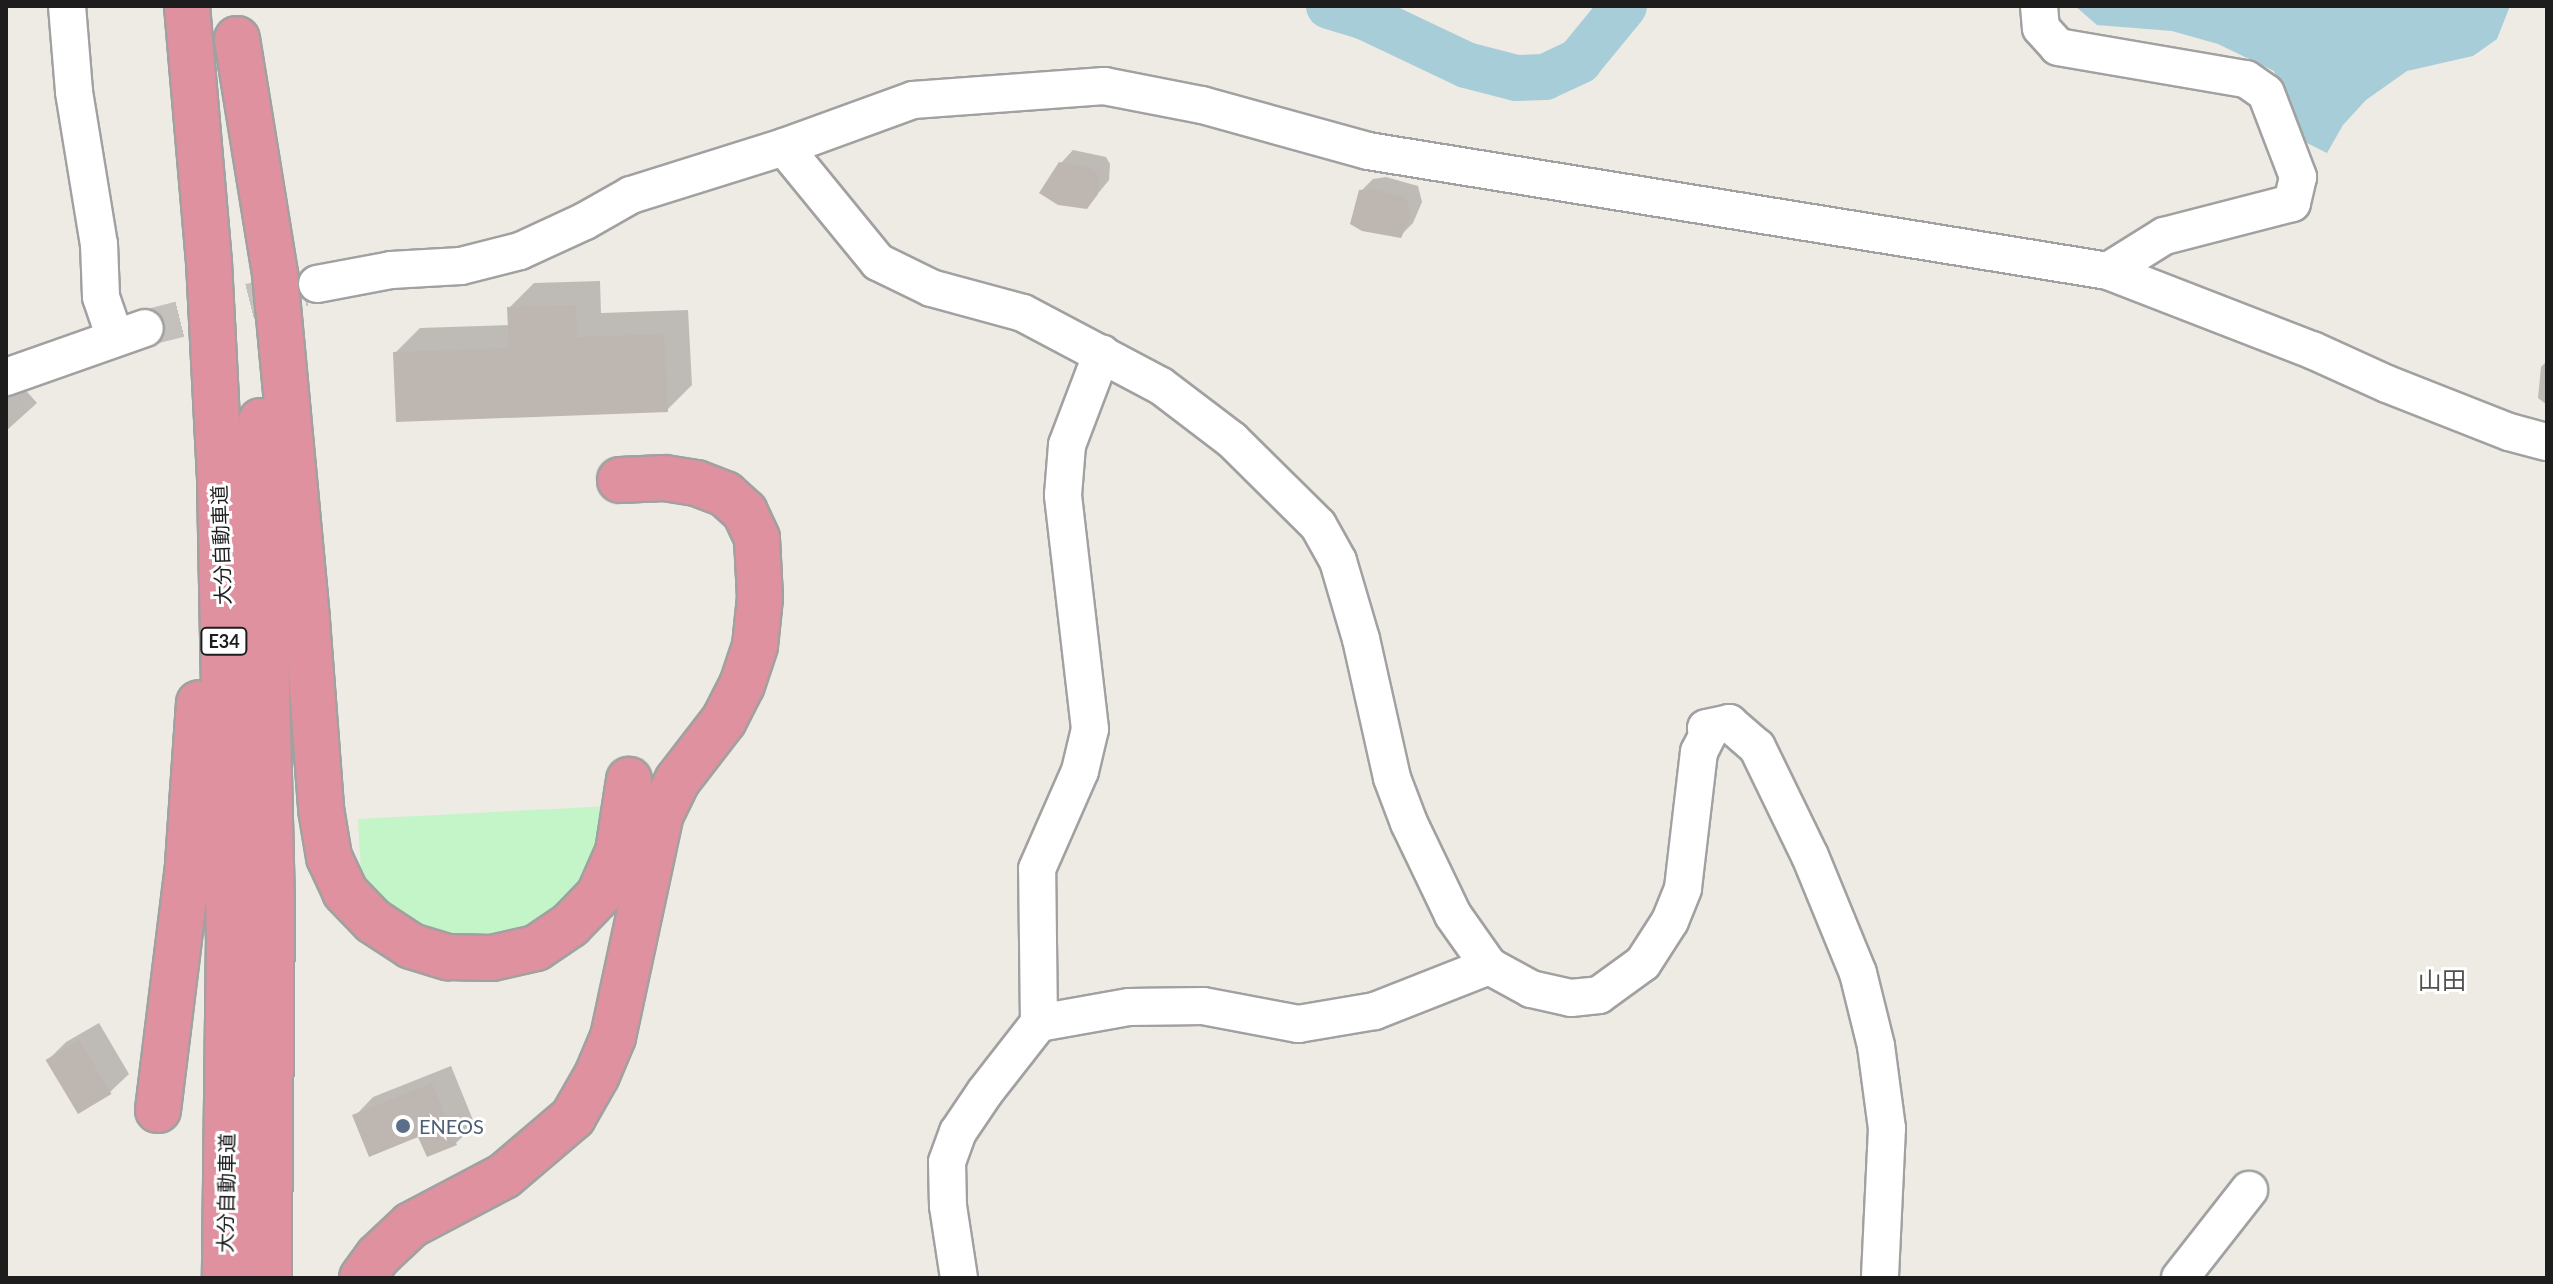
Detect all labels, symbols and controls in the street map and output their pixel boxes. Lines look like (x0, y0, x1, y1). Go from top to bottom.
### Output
street label: 大分自動車道 (207, 485, 235, 605)
road number: E34 (200, 627, 248, 655)
district label: 山田 (2418, 966, 2466, 994)
place label: ENEOS (419, 1114, 484, 1138)
marker: ENEOS (394, 1117, 412, 1135)
street label: 大分自動車道 (213, 1133, 239, 1253)

